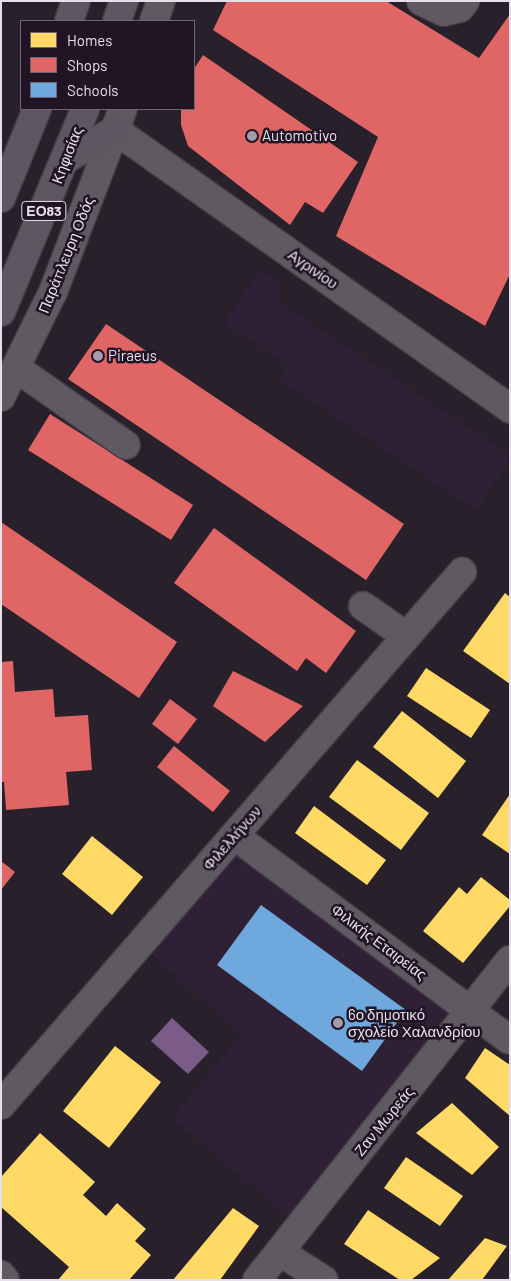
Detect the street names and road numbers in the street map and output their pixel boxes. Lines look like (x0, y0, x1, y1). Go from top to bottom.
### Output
street label: Κηφισίας (48, 124, 86, 186)
street label: Παράπλευρη Οδός (34, 194, 98, 316)
road number: ΕΟ83 (20, 200, 68, 222)
street label: Αγρινίου (285, 245, 341, 293)
street label: Φιλελλήνων (199, 802, 265, 874)
street label: Φιλικής Εταιρείας (328, 900, 430, 984)
street label: Ζαν Μωρεάς (351, 1083, 417, 1159)

